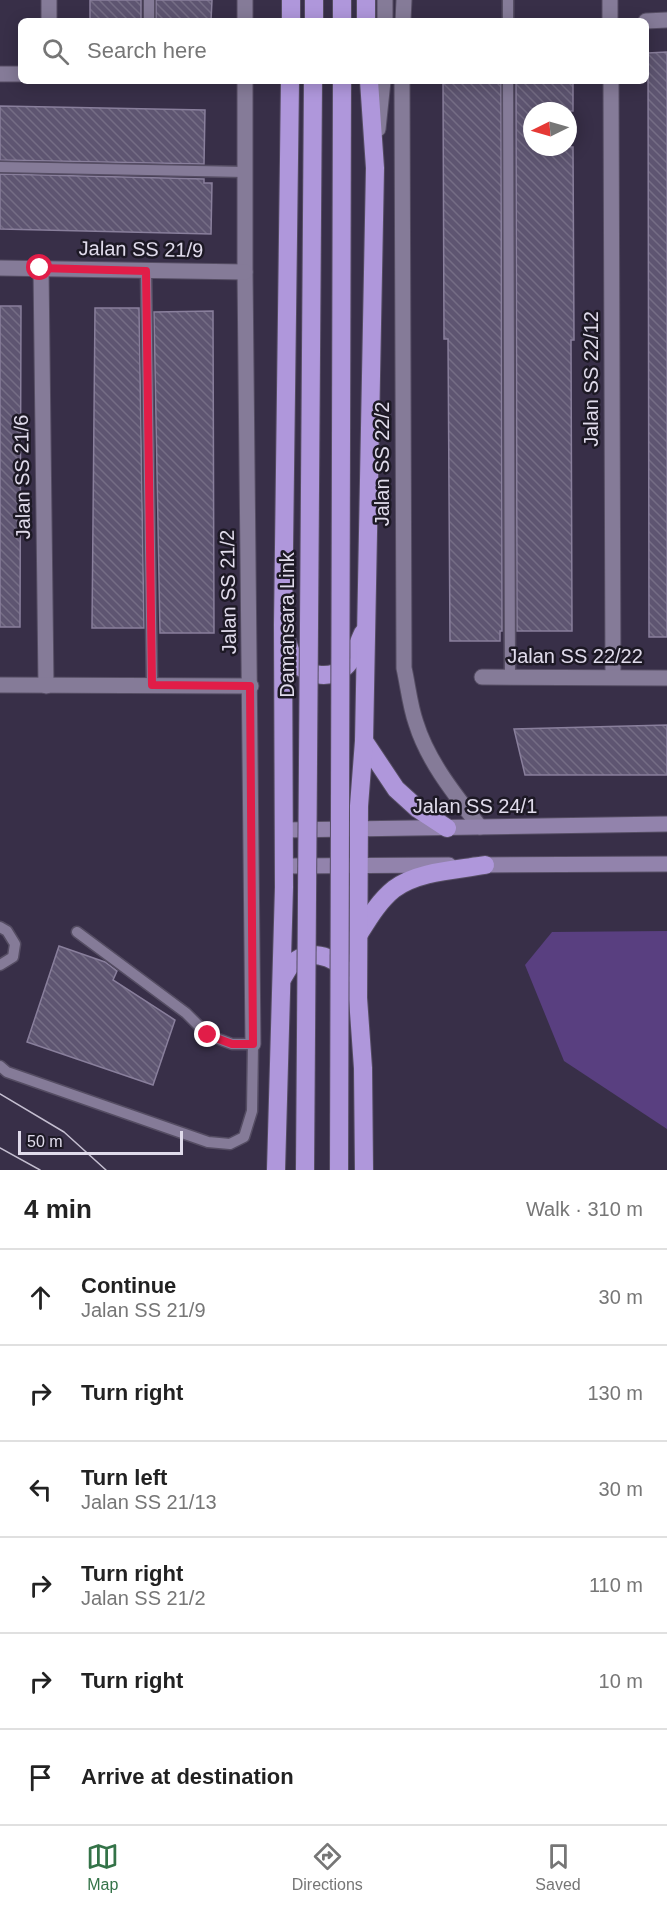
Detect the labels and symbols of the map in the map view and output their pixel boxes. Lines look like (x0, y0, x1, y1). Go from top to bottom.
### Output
north arrow (523, 102, 577, 156)
street label: Jalan SS 21/9 (79, 237, 203, 261)
route start (26, 254, 52, 280)
street label: Jalan SS 22/12 (580, 311, 602, 447)
street label: Jalan SS 22/2 (371, 402, 393, 526)
street label: Jalan SS 21/6 (10, 415, 34, 539)
street label: Jalan SS 21/2 (216, 530, 240, 654)
street label: Damansara Link (276, 551, 298, 698)
street label: Jalan SS 22/22 (507, 645, 643, 667)
street label: Jalan SS 24/1 (413, 795, 537, 817)
route end (194, 1021, 220, 1047)
scale bar (18, 1128, 183, 1156)

